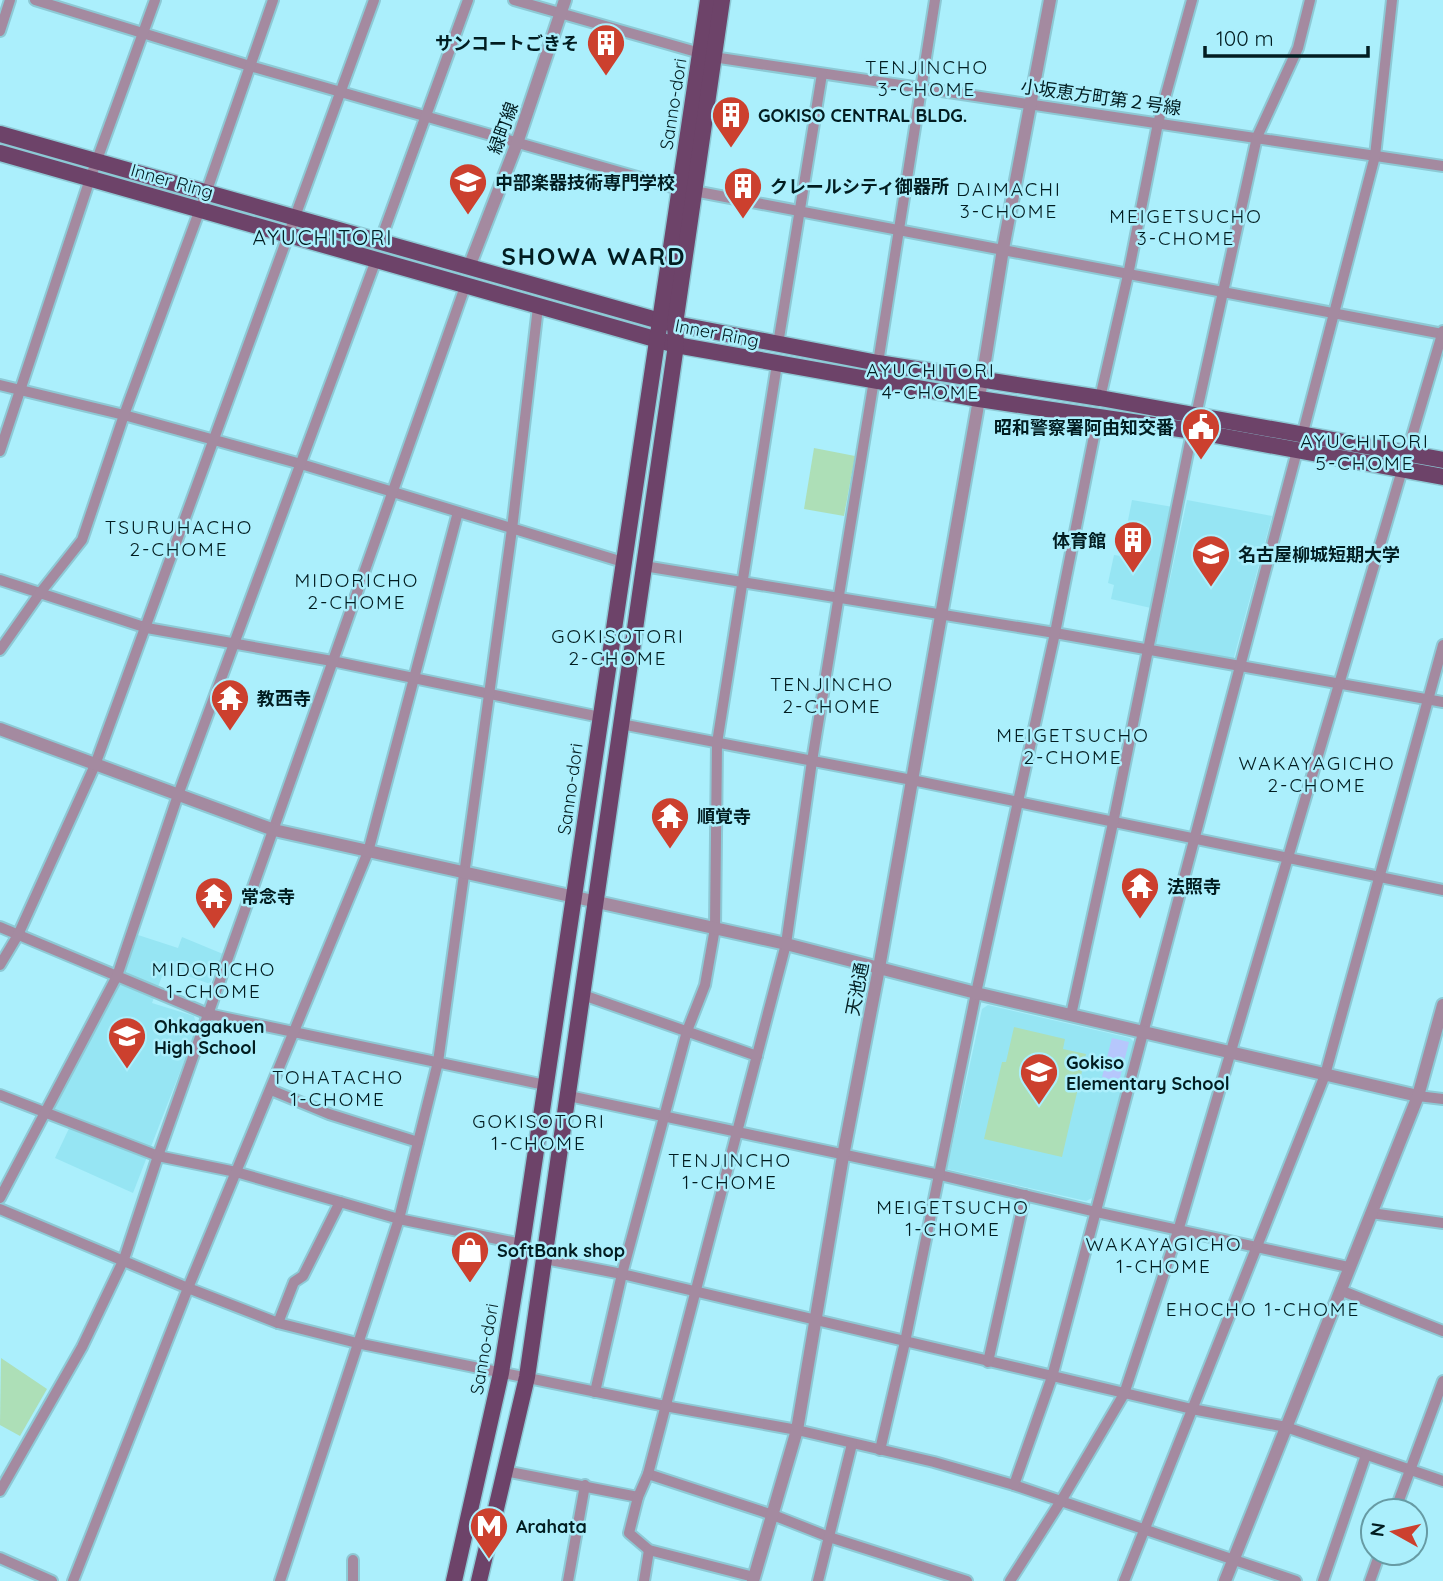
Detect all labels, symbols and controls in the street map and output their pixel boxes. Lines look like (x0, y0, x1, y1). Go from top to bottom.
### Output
scale bar (1205, 14, 1368, 58)
building icon: サンコートごきそ (585, 22, 627, 77)
text: 100 m (1216, 25, 1274, 51)
place label: サンコートごきそ (435, 32, 579, 55)
district label: TENJINCHO 3-CHOME (865, 55, 989, 101)
street label: Sanno-dori (654, 57, 692, 151)
street label: 小坂恵方町第２号線 (1019, 74, 1183, 120)
building icon: GOKISO CENTRAL BLDG. (710, 94, 752, 149)
street label: 緑町線 (483, 99, 523, 157)
place label: GOKISO CENTRAL BLDG. (758, 104, 967, 127)
street label: Inner Ring (128, 158, 216, 204)
school or university icon: 中部楽器技術専門学校 (447, 161, 489, 216)
building icon: クレールシティ御器所 (722, 165, 764, 220)
place label: 中部楽器技術専門学校 (495, 171, 675, 194)
place label: クレールシティ御器所 (770, 175, 949, 198)
district label: DAIMACHI 3-CHOME (956, 177, 1062, 223)
district label: MEIGETSUCHO 3-CHOME (1109, 204, 1263, 250)
district label: AYUCHITORI (253, 224, 393, 250)
district label: SHOWA WARD (502, 241, 686, 271)
street label: Inner Ring (673, 314, 761, 352)
district label: AYUCHITORI 4-CHOME (866, 358, 996, 404)
public building icon: 昭和警察署阿由知交番 (1180, 406, 1222, 461)
place label: 昭和警察署阿由知交番 (994, 416, 1174, 439)
district label: AYUCHITORI 5-CHOME (1300, 429, 1430, 475)
district label: TSURUHACHO 2-CHOME (105, 515, 253, 561)
building icon: 体育館 (1112, 519, 1154, 574)
place label: 体育館 (1052, 529, 1106, 552)
school or university icon: 名古屋柳城短期大学 (1190, 533, 1232, 588)
place label: 名古屋柳城短期大学 (1238, 543, 1400, 566)
district label: MIDORICHO 2-CHOME (295, 568, 419, 614)
district label: GOKISOTORI 2-CHOME (551, 624, 685, 670)
district label: TENJINCHO 2-CHOME (770, 672, 894, 718)
temple icon: 教西寺 (209, 677, 251, 732)
place label: 教西寺 (257, 687, 311, 710)
district label: MEIGETSUCHO 2-CHOME (996, 723, 1150, 769)
street label: Sanno-dori (552, 742, 588, 836)
district label: WAKAYAGICHO 2-CHOME (1238, 751, 1396, 797)
temple icon: 順覚寺 (649, 795, 691, 850)
place label: 順覚寺 (697, 805, 751, 828)
temple icon: 法照寺 (1119, 865, 1161, 920)
temple icon: 常念寺 (193, 875, 235, 930)
place label: 法照寺 (1167, 875, 1221, 898)
place label: 常念寺 (241, 885, 295, 908)
district label: MIDORICHO 1-CHOME (152, 957, 276, 1003)
street label: 天池通 (841, 960, 873, 1018)
school or university icon: Ohkagakuen High School (106, 1015, 148, 1070)
place label: Ohkagakuen High School (154, 1015, 264, 1059)
school or university icon: Gokiso Elementary School (1018, 1051, 1060, 1106)
place label: Gokiso Elementary School (1066, 1051, 1230, 1095)
district label: TOHATACHO 1-CHOME (272, 1065, 404, 1111)
district label: GOKISOTORI 1-CHOME (472, 1109, 606, 1155)
district label: TENJINCHO 1-CHOME (668, 1148, 792, 1194)
district label: MEIGETSUCHO 1-CHOME (876, 1195, 1030, 1241)
shop icon: SoftBank shop (449, 1229, 491, 1284)
district label: WAKAYAGICHO 1-CHOME (1085, 1232, 1243, 1278)
place label: SoftBank shop (497, 1239, 625, 1262)
district label: EHOCHO 1-CHOME (1166, 1297, 1360, 1321)
street label: Sanno-dori (465, 1302, 503, 1396)
north arrow (1359, 1497, 1429, 1567)
metro station icon: Arahata (468, 1505, 510, 1560)
place label: Arahata (516, 1515, 587, 1538)
text: N (1364, 1521, 1390, 1538)

